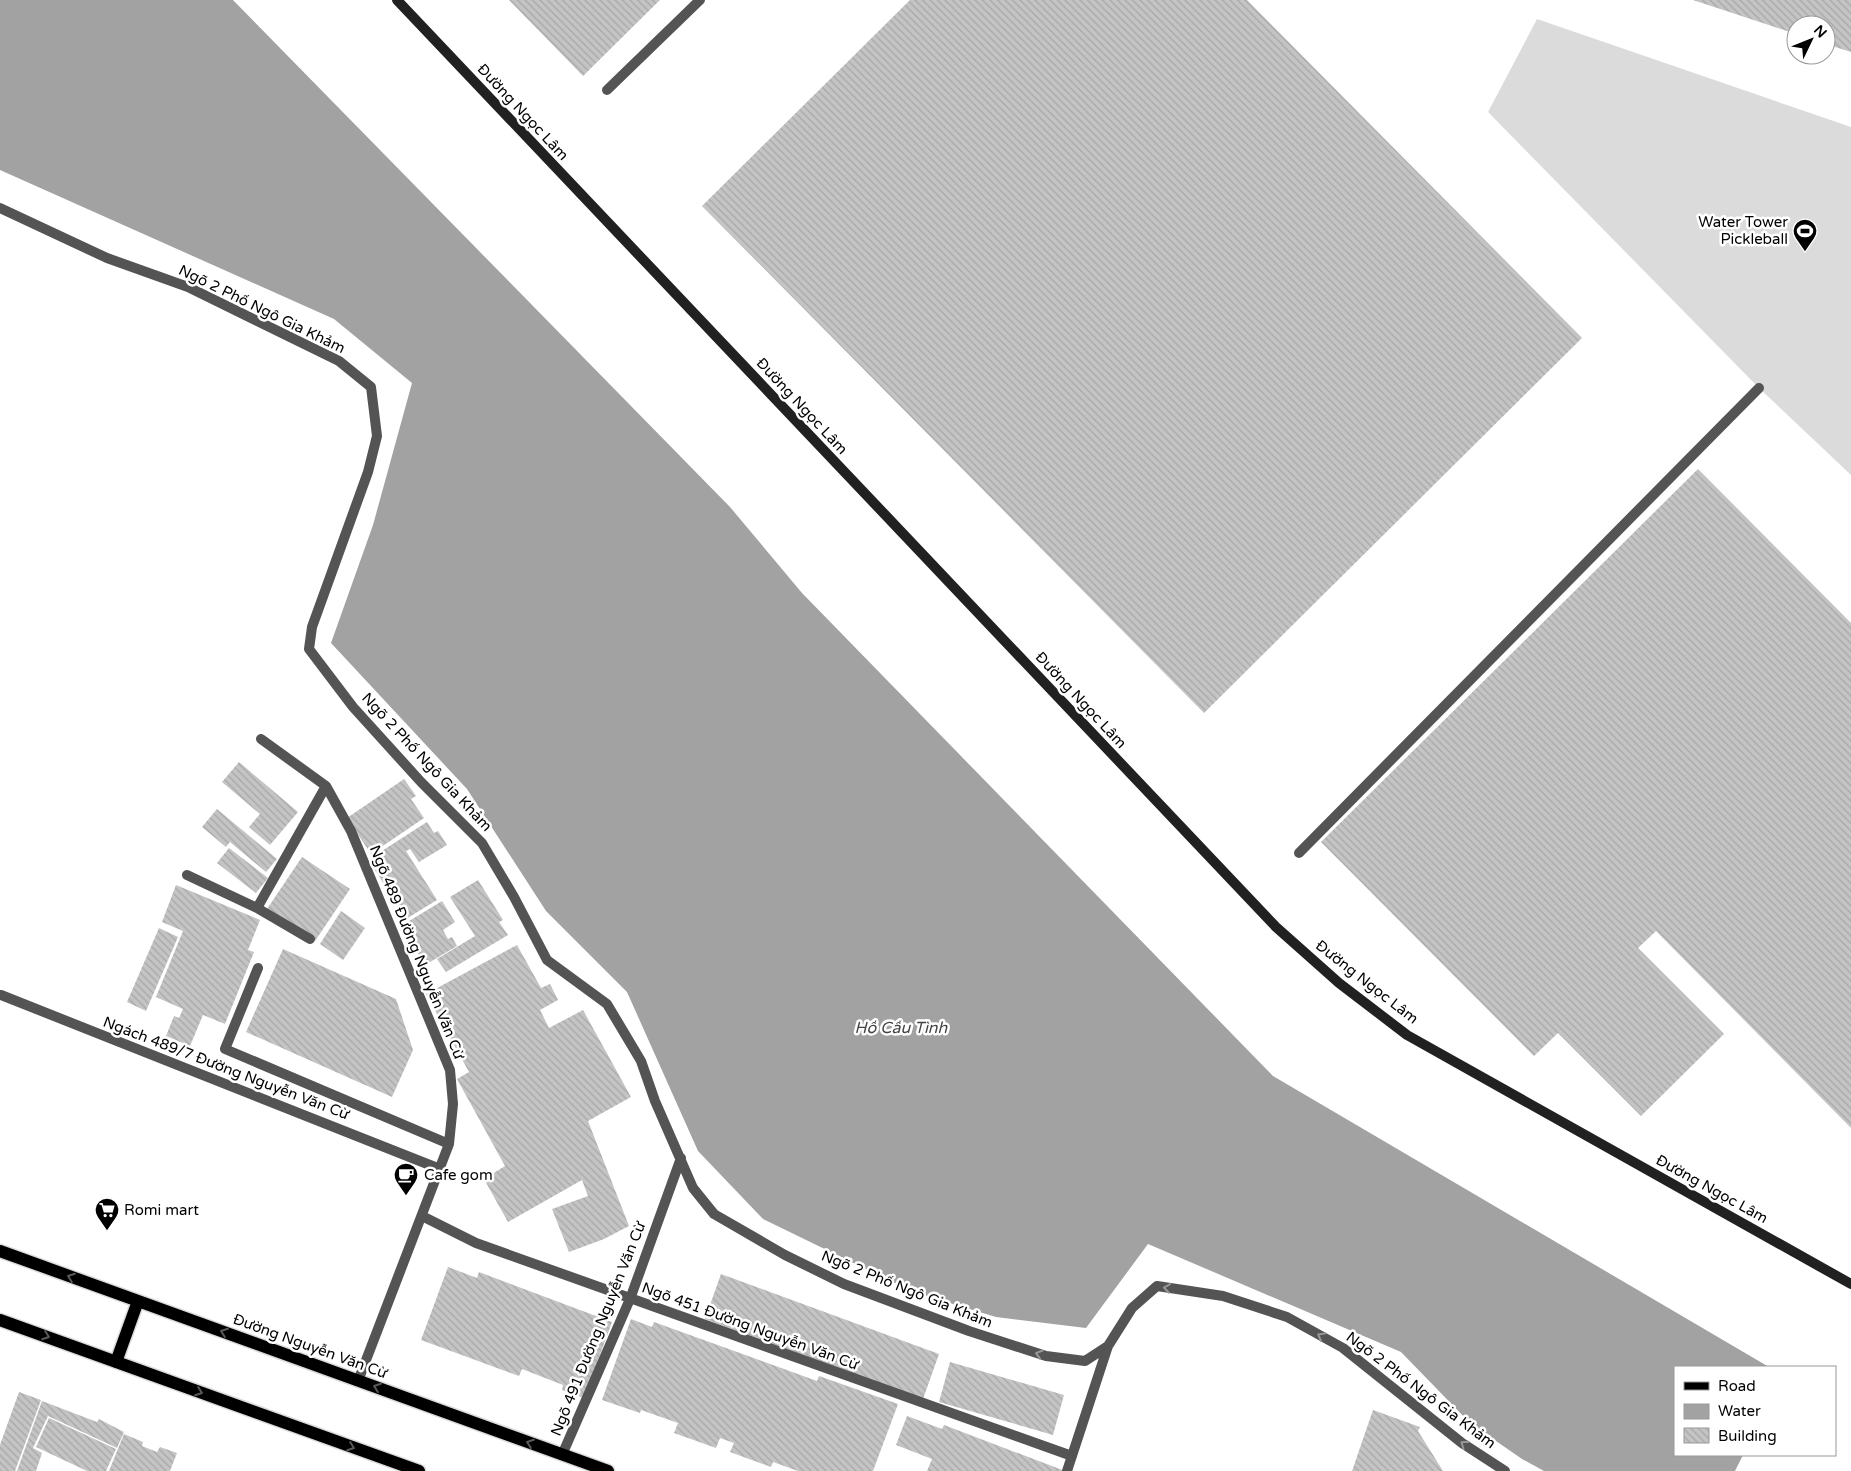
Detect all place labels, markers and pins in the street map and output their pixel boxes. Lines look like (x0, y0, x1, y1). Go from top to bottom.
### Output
place label: Water Tower Pickleball (1698, 213, 1788, 248)
sports icon: Water Tower Pickleball (1792, 218, 1818, 252)
cafe icon: Cafe gom (393, 1162, 419, 1196)
place label: Cafe gom (424, 1166, 493, 1184)
supermarket icon: Romi mart (94, 1197, 120, 1231)
place label: Romi mart (124, 1201, 199, 1219)

